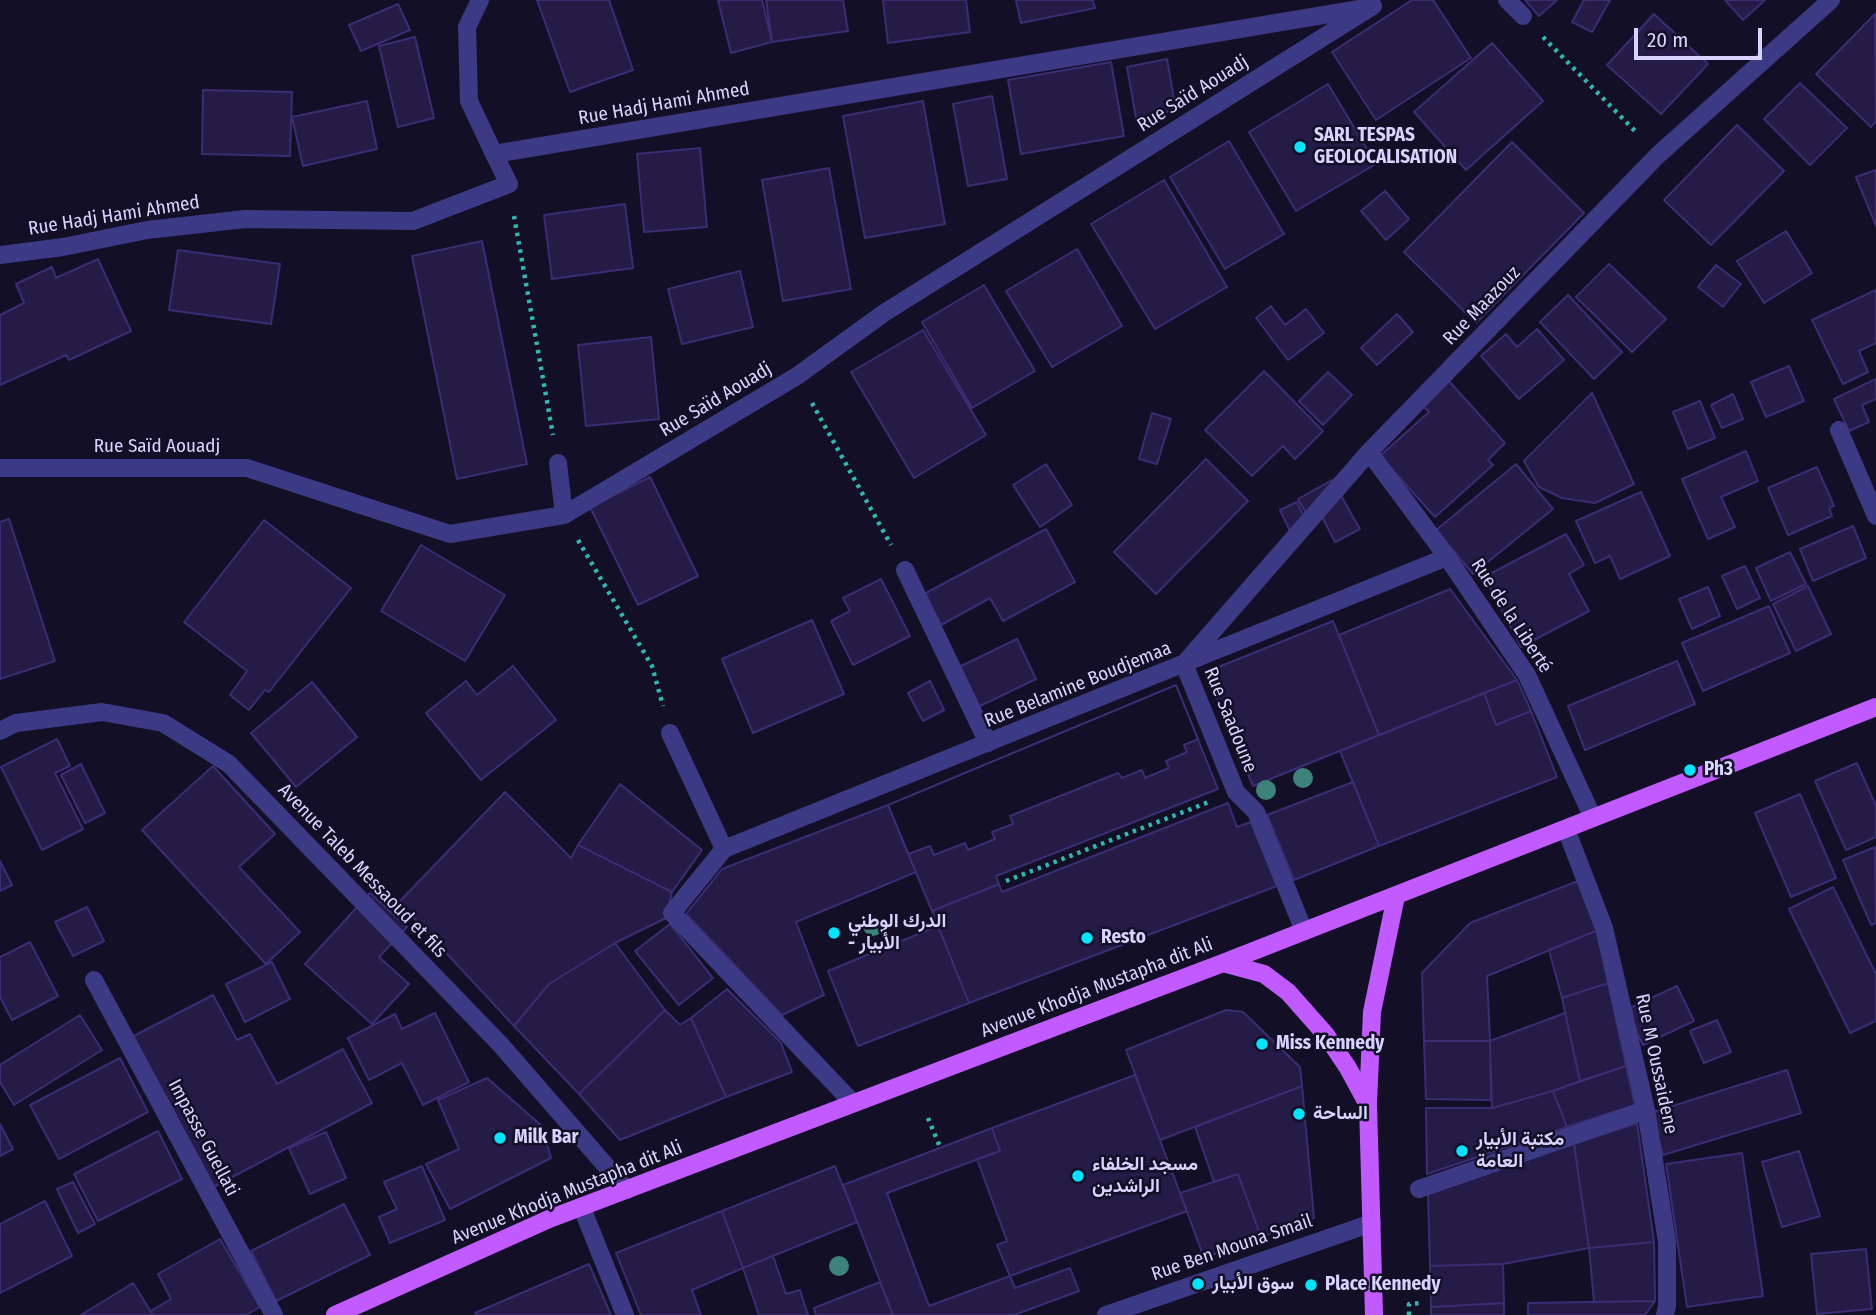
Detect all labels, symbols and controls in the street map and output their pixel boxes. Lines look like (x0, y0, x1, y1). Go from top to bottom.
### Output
scale bar (1638, 14, 1766, 58)
text: 20 m (1647, 27, 1688, 53)
street label: Rue Saïd Aouadj (1133, 51, 1253, 137)
street label: Rue Hadj Hami Ahmed (577, 78, 751, 130)
place label: SARL TESPAS GEOLOCALISATION (1314, 125, 1457, 169)
marker: SARL TESPAS GEOLOCALISATION (1292, 139, 1308, 155)
street label: Rue Hadj Hami Ahmed (27, 191, 201, 241)
street label: Rue Maazouz (1439, 262, 1525, 350)
street label: Rue Saïd Aouadj (656, 358, 776, 442)
street label: Rue Saïd Aouadj (94, 436, 220, 458)
street label: Rue de la Liberté (1466, 555, 1556, 677)
street label: Rue Belamine Boudjemaa (981, 637, 1175, 733)
street label: Rue Saadoune (1199, 664, 1261, 776)
place label: Ph3 (1704, 759, 1733, 781)
marker: Ph3 (1682, 762, 1698, 778)
street label: Avenue Taleb Messaoud et fils (273, 779, 451, 963)
place label: الدرك الوطني - الأبيار (848, 911, 946, 955)
marker: الدرك الوطني - الأبيار (826, 925, 842, 941)
place label: Resto (1101, 927, 1146, 949)
marker: Resto (1079, 930, 1095, 946)
street label: Avenue Khodja Mustapha dit Ali (978, 933, 1216, 1043)
street label: Rue M Oussaidene (1630, 992, 1682, 1136)
place label: Miss Kennedy (1276, 1033, 1384, 1055)
marker: Miss Kennedy (1254, 1036, 1270, 1052)
street label: Impasse Guellati (163, 1076, 243, 1200)
place label: الساحة (1313, 1103, 1368, 1125)
marker: الساحة (1291, 1106, 1307, 1122)
place label: Milk Bar (514, 1127, 578, 1149)
place label: مكتبة الأبيار العامة (1476, 1129, 1564, 1173)
marker: Milk Bar (492, 1130, 508, 1146)
street label: Avenue Khodja Mustapha dit Ali (448, 1136, 686, 1250)
marker: مكتبة الأبيار العامة (1454, 1143, 1470, 1159)
place label: مسجد الخلفاء الراشدين (1092, 1154, 1198, 1198)
marker: مسجد الخلفاء الراشدين (1070, 1168, 1086, 1184)
street label: Rue Ben Mouna Smail (1148, 1210, 1316, 1286)
place label: سوق الأبيار (1212, 1273, 1294, 1295)
place label: Place Kennedy (1325, 1274, 1440, 1296)
marker: سوق الأبيار (1190, 1276, 1206, 1292)
marker: Place Kennedy (1303, 1277, 1319, 1293)

